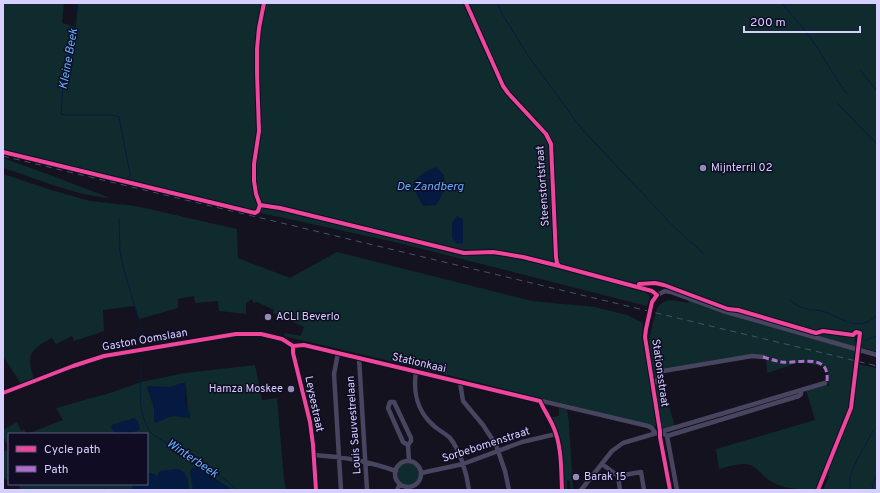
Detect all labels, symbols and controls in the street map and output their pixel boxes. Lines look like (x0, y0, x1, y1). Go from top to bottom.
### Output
scale bar (744, 8, 860, 34)
text: 200 m (750, 15, 786, 31)
water label: Kleine Beek (56, 26, 82, 91)
street label: Steenstortstraat (533, 145, 553, 227)
place label: Mijnterril 02 (711, 161, 772, 175)
marker: Mijnterril 02 (698, 163, 708, 173)
water label: De Zandberg (396, 179, 464, 195)
place label: ACLI Beverlo (276, 310, 340, 324)
marker: ACLI Beverlo (263, 312, 273, 322)
street label: Gaston Oomslaan (101, 326, 189, 354)
street label: Stationsstraat (648, 338, 672, 408)
street label: Stationkaai (391, 350, 447, 376)
street label: Leysestraat (301, 375, 327, 433)
street label: Louis Sauvestrelaan (344, 375, 364, 475)
place label: Hamza Moskee (209, 382, 283, 396)
marker: Hamza Moskee (286, 384, 296, 394)
street label: Sorbebomenstraat (440, 424, 532, 466)
legend (8, 433, 148, 485)
water label: Winterbeek (163, 436, 222, 483)
text: Cycle path (44, 442, 101, 458)
text: Path (44, 462, 69, 478)
place label: Barak 15 (584, 470, 627, 484)
marker: Barak 15 (571, 472, 581, 482)

